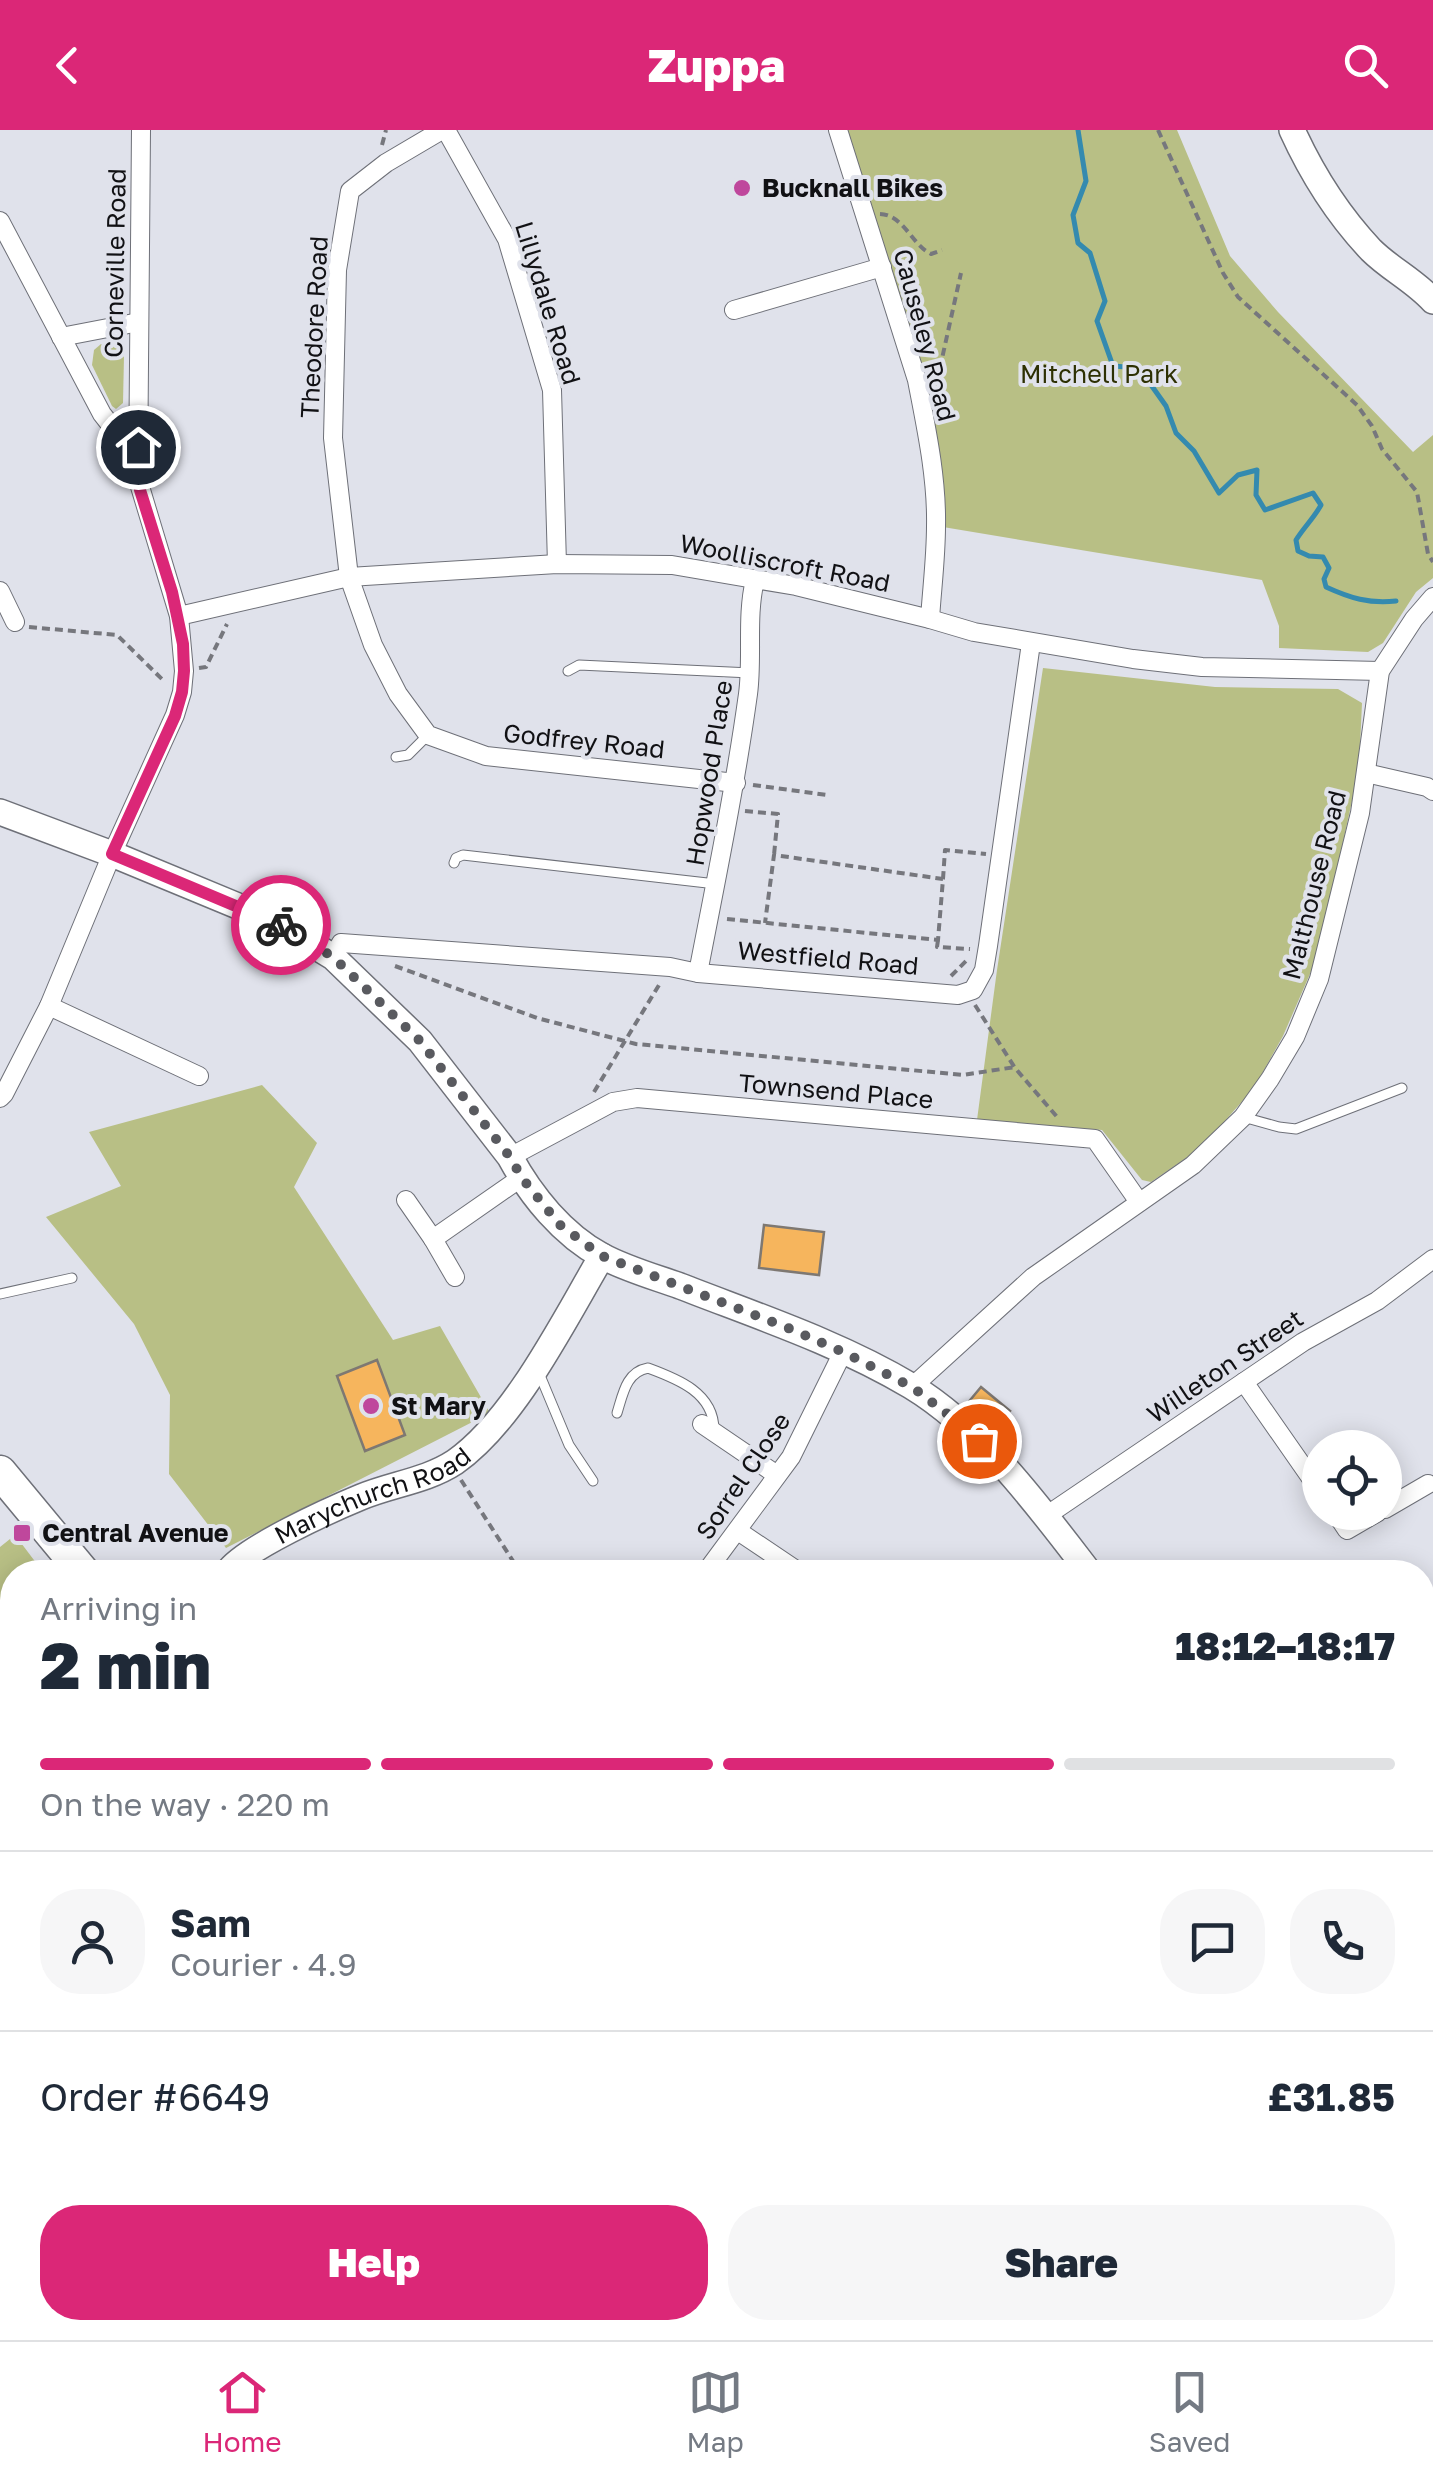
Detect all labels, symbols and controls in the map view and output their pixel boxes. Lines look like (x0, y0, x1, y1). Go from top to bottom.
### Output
icon: back (40, 38, 95, 93)
text: Zuppa (648, 38, 785, 92)
icon: search (1338, 38, 1393, 93)
street label: Corneville Road (97, 168, 132, 358)
place label: Bucknall Bikes (762, 172, 943, 203)
marker: Bucknall Bikes (731, 177, 753, 199)
street label: Lillydale Road (509, 217, 588, 388)
street label: Theodore Road (293, 235, 334, 419)
street label: Causeley Road (888, 245, 963, 424)
park label: Mitchell Park (1020, 358, 1178, 389)
pin (96, 405, 181, 490)
icon: home (111, 420, 166, 475)
street label: Woolliscroft Road (677, 527, 893, 598)
street label: Hopwood Place (679, 678, 738, 868)
street label: Godfrey Road (502, 717, 666, 764)
street label: Malthouse Road (1275, 787, 1352, 983)
courier (231, 875, 331, 975)
icon: bike (254, 898, 309, 953)
street label: Westfield Road (736, 934, 920, 981)
street label: Townsend Place (738, 1067, 935, 1114)
street label: Willeton Street (1141, 1302, 1309, 1429)
place label: St Mary (391, 1390, 486, 1421)
marker: St Mary (360, 1395, 382, 1417)
pin (937, 1399, 1022, 1484)
street label: Sorrel Close (689, 1406, 796, 1545)
icon: bag (952, 1414, 1007, 1469)
map controls (1302, 1430, 1402, 1530)
button: locate (1302, 1430, 1402, 1530)
street label: Marychurch Road (269, 1440, 477, 1550)
place label: Central Avenue (42, 1517, 229, 1548)
marker: Central Avenue (11, 1522, 33, 1544)
text: Arriving in (40, 1589, 197, 1627)
text: 18:12–18:17 (1175, 1623, 1395, 1668)
text: 2 min (40, 1625, 211, 1703)
text: On the way · 220 m (40, 1785, 330, 1823)
button: person (40, 1889, 145, 1994)
button: chat (1160, 1889, 1265, 1994)
button: phone (1290, 1889, 1395, 1994)
text: Sam (170, 1900, 251, 1945)
text: Courier · 4.9 (170, 1945, 357, 1983)
text: Order #6649 (40, 2074, 270, 2119)
text: £31.85 (1268, 2074, 1395, 2119)
button: Help (40, 2205, 708, 2320)
button: Share (728, 2205, 1395, 2320)
tab: Home (203, 2365, 282, 2458)
tab: Map (687, 2365, 744, 2458)
tab: Saved (1149, 2365, 1231, 2458)

